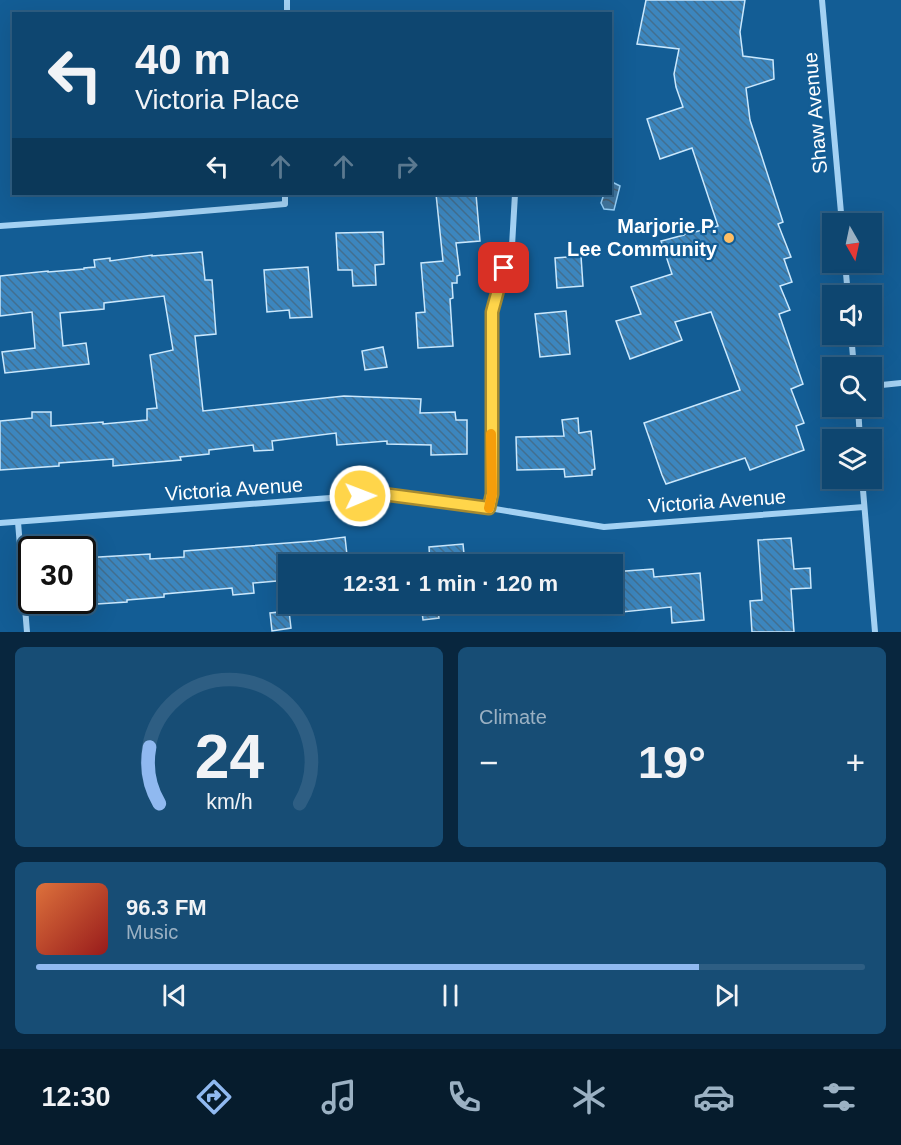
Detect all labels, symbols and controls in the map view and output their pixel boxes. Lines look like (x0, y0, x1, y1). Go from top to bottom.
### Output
icon: left (36, 36, 114, 114)
text: 40 m (135, 36, 231, 83)
street label: Shaw Avenue (799, 51, 831, 175)
text: Victoria Place (135, 85, 300, 115)
icon: left (201, 150, 234, 183)
icon: ahead (264, 150, 297, 183)
icon: ahead (327, 150, 360, 183)
icon: right (390, 150, 423, 183)
north arrow (822, 213, 882, 273)
map controls (822, 213, 882, 489)
place label: Marjorie P. Lee Community (567, 215, 718, 260)
marker: Marjorie P. Lee Community (722, 231, 736, 245)
pin (478, 242, 529, 293)
icon: arrive (487, 251, 520, 284)
button: sound (822, 285, 882, 345)
button: search (822, 357, 882, 417)
button: layers (822, 429, 882, 489)
position arrow (328, 464, 392, 528)
street label: Victoria Avenue (164, 473, 304, 505)
street label: Victoria Avenue (647, 485, 787, 517)
speed limit sign: 30 (18, 536, 96, 614)
text: 12:31 · 1 min · 120 m (343, 571, 558, 596)
text: Climate (479, 706, 547, 728)
text: 24 (194, 722, 264, 791)
text: 19° (638, 737, 706, 788)
text: − (479, 744, 498, 781)
text: + (846, 744, 865, 781)
text: km/h (206, 790, 252, 814)
text: 96.3 FM (126, 895, 207, 920)
text: Music (126, 921, 178, 943)
icon: previous (158, 979, 191, 1012)
icon: pause (434, 979, 467, 1012)
icon: next (710, 979, 743, 1012)
icon: directions (193, 1076, 235, 1118)
icon: music (318, 1076, 360, 1118)
icon: phone (443, 1076, 485, 1118)
icon: climate (568, 1076, 610, 1118)
icon: car (693, 1076, 735, 1118)
icon: filters (818, 1076, 860, 1118)
text: 12:30 (41, 1082, 110, 1112)

